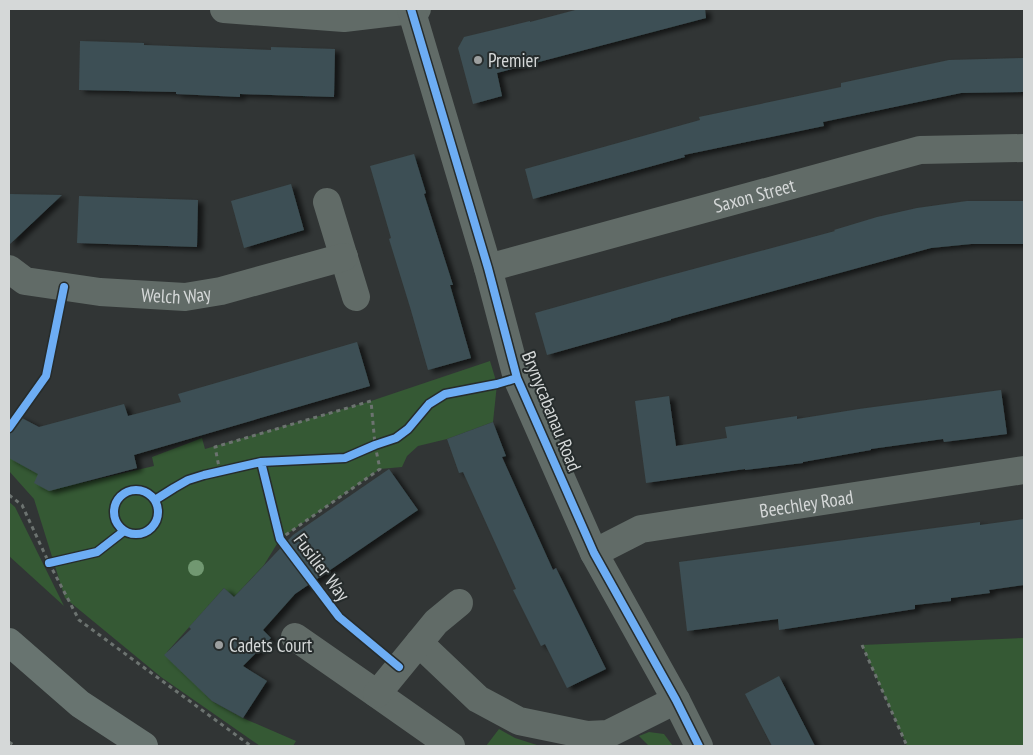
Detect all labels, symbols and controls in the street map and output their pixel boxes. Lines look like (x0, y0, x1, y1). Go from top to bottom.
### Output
place label: Premier (488, 48, 539, 72)
marker: Premier (472, 54, 484, 66)
street label: Saxon Street (711, 173, 798, 218)
street label: Welch Way (140, 281, 214, 309)
street label: Brynycabanau Road (517, 347, 587, 475)
street label: Beechley Road (758, 484, 855, 523)
street label: Fusilier Way (289, 528, 356, 606)
place label: Cadets Court (229, 633, 313, 657)
marker: Cadets Court (213, 639, 225, 651)

